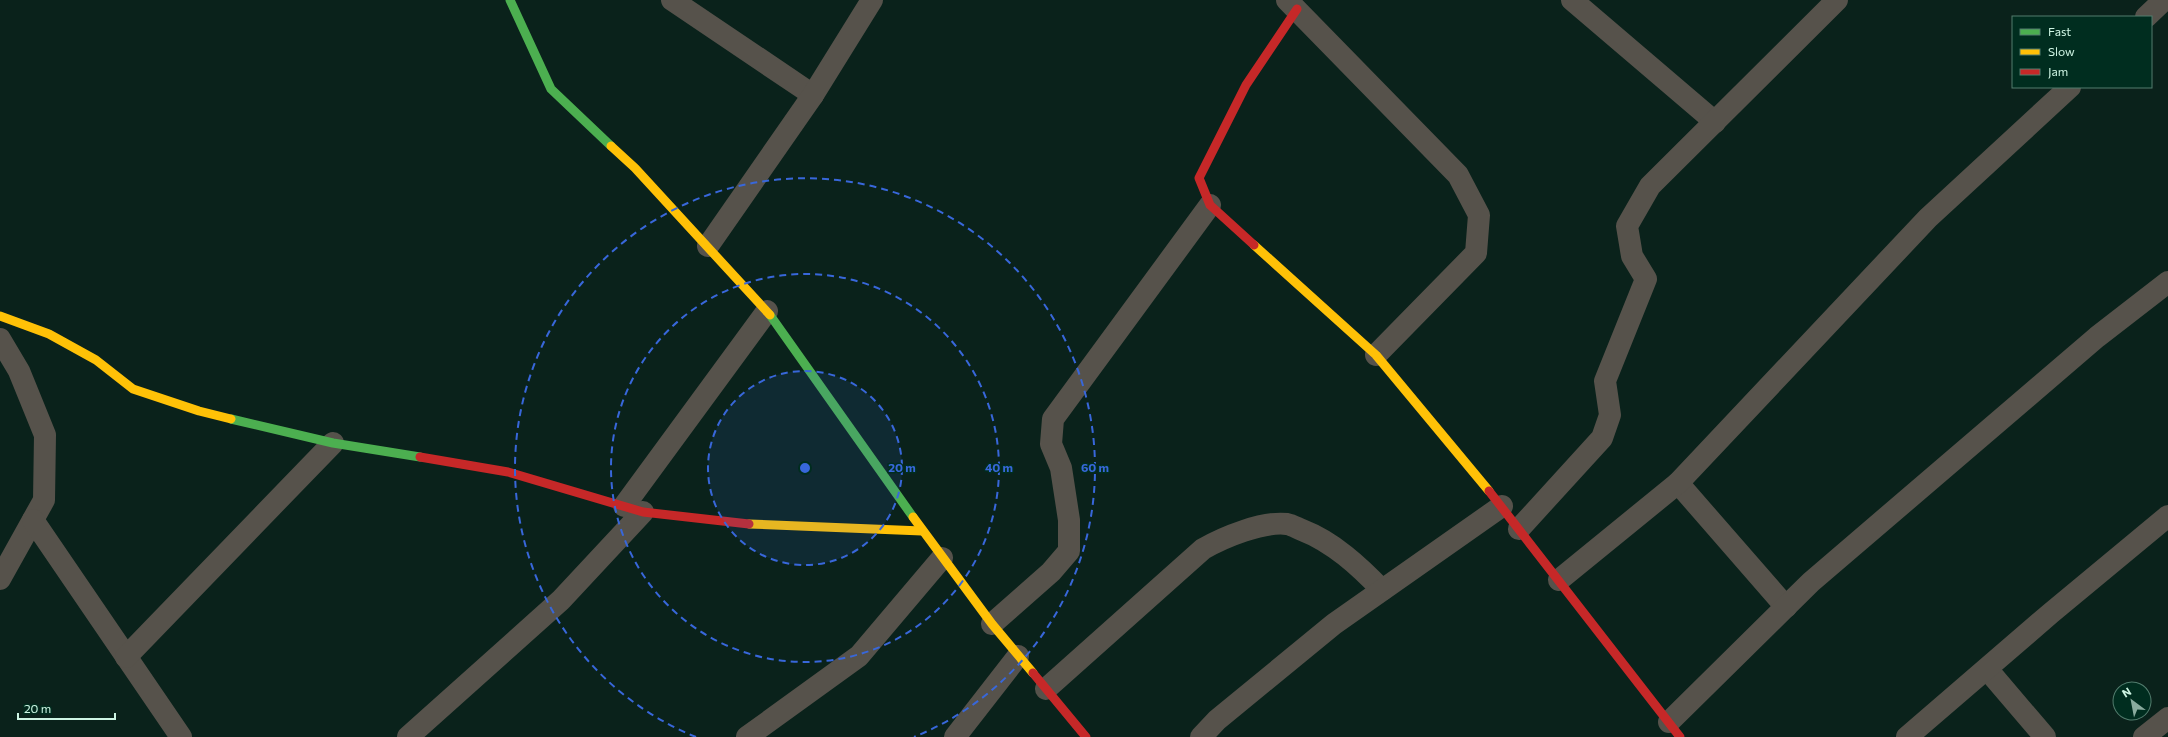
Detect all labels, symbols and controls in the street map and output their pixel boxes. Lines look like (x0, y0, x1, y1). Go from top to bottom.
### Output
legend (2012, 16, 2152, 88)
text: Fast (2048, 24, 2071, 38)
text: Slow (2048, 44, 2075, 58)
text: Jam (2048, 64, 2068, 79)
text: 20 m (888, 460, 916, 474)
text: 40 m (985, 460, 1013, 474)
text: 60 m (1081, 460, 1109, 474)
centre of rings (798, 461, 812, 475)
north arrow (2112, 681, 2152, 721)
text: N (2119, 684, 2133, 700)
scale bar (18, 695, 115, 721)
text: 20 m (24, 701, 51, 715)

